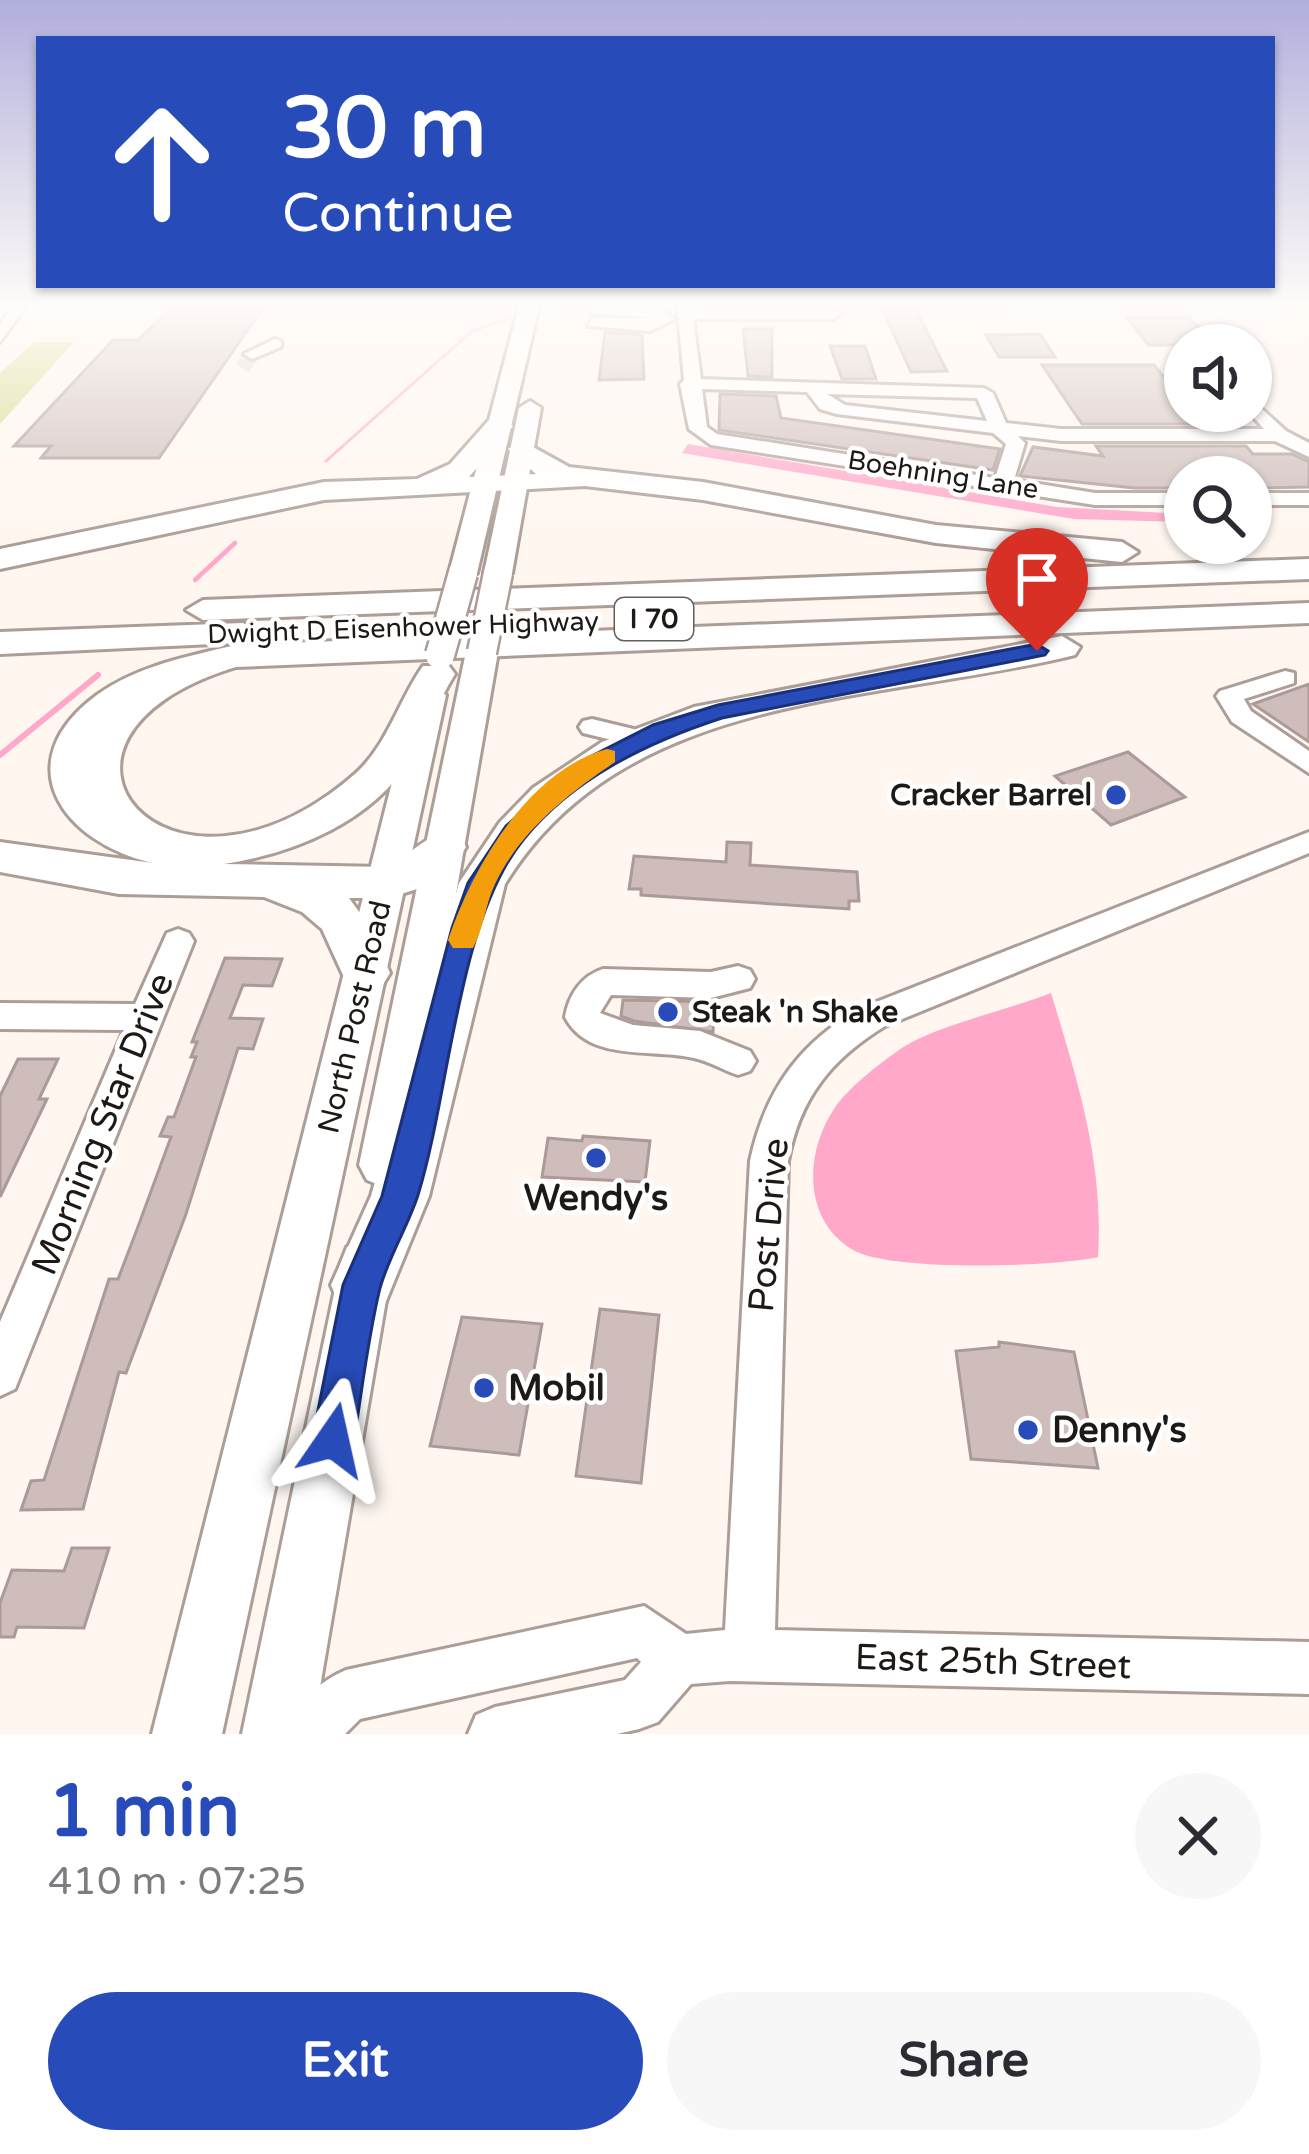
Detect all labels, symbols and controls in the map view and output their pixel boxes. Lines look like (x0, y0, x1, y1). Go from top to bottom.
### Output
text: 30 m (282, 79, 486, 180)
icon: ahead (84, 84, 240, 240)
text: Continue (282, 181, 514, 246)
map controls (1164, 324, 1272, 564)
button: sound (1164, 324, 1272, 432)
street label: Boehning Lane (845, 444, 1041, 506)
button: search (1164, 456, 1272, 564)
pin (986, 528, 1088, 651)
icon: arrive (1004, 546, 1070, 612)
road number: I 70 (615, 598, 693, 640)
street label: Dwight D Eisenhower Highway (207, 605, 599, 651)
place label: Cracker Barrel (890, 777, 1092, 814)
marker: Cracker Barrel (1103, 782, 1129, 808)
street label: North Post Road (310, 897, 400, 1137)
street label: Morning Star Drive (23, 967, 183, 1281)
place label: Steak 'n Shake (692, 994, 898, 1031)
marker: Steak 'n Shake (655, 999, 681, 1025)
street label: Post Drive (740, 1136, 798, 1314)
marker: Wendy's (583, 1145, 609, 1171)
place label: Wendy's (524, 1177, 668, 1220)
place label: Mobil (508, 1367, 605, 1410)
marker: Mobil (471, 1375, 497, 1401)
position arrow (270, 1377, 396, 1503)
place label: Denny's (1052, 1409, 1187, 1452)
marker: Denny's (1015, 1417, 1041, 1443)
street label: East 25th Street (854, 1636, 1132, 1688)
text: 1 min (48, 1769, 240, 1856)
button: close (1135, 1773, 1261, 1899)
text: 410 m · 07:25 (48, 1858, 306, 1905)
button: Exit (48, 1992, 643, 2130)
button: Share (667, 1992, 1261, 2130)

